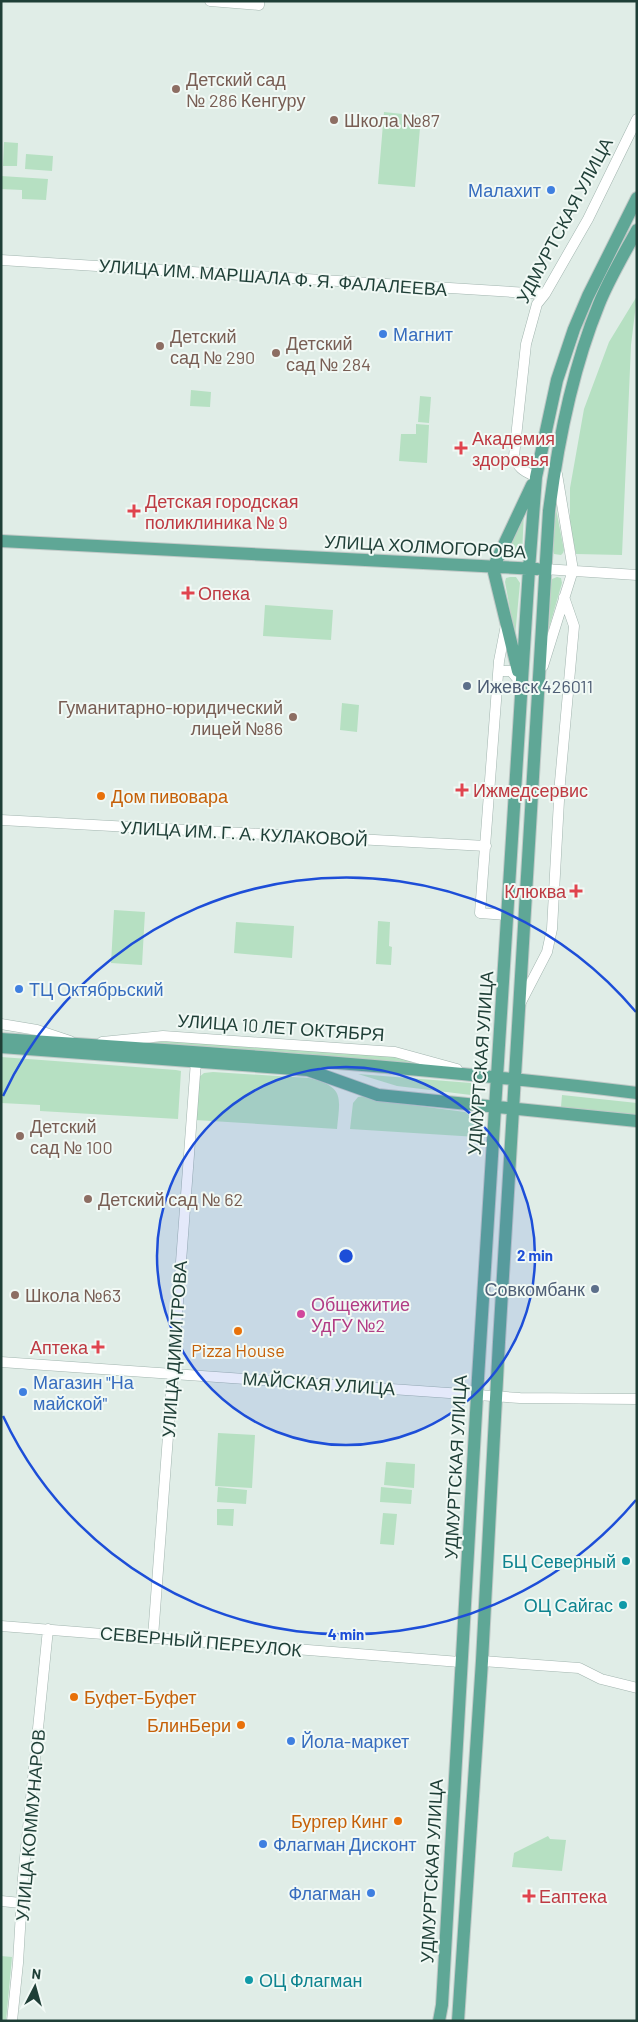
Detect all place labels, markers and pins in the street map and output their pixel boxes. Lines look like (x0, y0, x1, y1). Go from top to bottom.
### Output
place label: Детский сад № 286 Кенгуру (186, 68, 305, 111)
marker: Детский сад № 286 Кенгуру (170, 83, 182, 95)
place label: Школа №87 (344, 109, 440, 131)
marker: Школа №87 (328, 114, 340, 126)
place label: Малахит (468, 179, 541, 201)
marker: Малахит (545, 184, 557, 196)
place label: Магнит (393, 323, 453, 345)
place label: Детский сад № 290 (170, 325, 255, 368)
marker: Магнит (377, 328, 389, 340)
place label: Детский сад № 284 (286, 332, 371, 375)
marker: Детский сад № 290 (154, 340, 166, 352)
marker: Детский сад № 284 (270, 347, 282, 359)
place label: Академия здоровья (472, 427, 555, 470)
marker: Академия здоровья (454, 441, 468, 455)
place label: Детская городская поликлиника № 9 (145, 490, 299, 533)
marker: Детская городская поликлиника № 9 (127, 504, 141, 518)
place label: Опека (198, 582, 251, 604)
marker: Опека (182, 587, 194, 599)
place label: Ижевск 426011 (477, 675, 593, 697)
marker: Ижевск 426011 (461, 680, 473, 692)
place label: Гуманитарно-юридический лицей №86 (58, 696, 283, 739)
marker: Гуманитарно-юридический лицей №86 (287, 711, 299, 723)
place label: Ижмедсервис (473, 779, 588, 801)
marker: Ижмедсервис (455, 783, 469, 797)
place label: Дом пивовара (111, 785, 229, 807)
marker: Дом пивовара (95, 790, 107, 802)
place label: Клюква (504, 880, 567, 902)
marker: Клюква (570, 885, 582, 897)
place label: ТЦ Октябрьский (29, 978, 164, 1000)
marker: ТЦ Октябрьский (13, 983, 25, 995)
place label: Детский сад № 100 (30, 1115, 113, 1158)
marker: Детский сад № 100 (14, 1130, 26, 1142)
place label: Детский сад № 62 (98, 1188, 243, 1210)
marker: Детский сад № 62 (82, 1193, 94, 1205)
centre of rings (337, 1247, 355, 1265)
place label: Совкомбанк (484, 1278, 585, 1300)
marker: Совкомбанк (589, 1283, 601, 1295)
place label: Школа №63 (25, 1284, 121, 1306)
marker: Школа №63 (9, 1289, 21, 1301)
place label: Общежитие УдГУ №2 (311, 1293, 410, 1336)
marker: Общежитие УдГУ №2 (295, 1308, 307, 1320)
marker: Pizza House (232, 1325, 244, 1337)
place label: Аптека (30, 1336, 89, 1358)
place label: Pizza House (191, 1339, 285, 1361)
marker: Аптека (92, 1341, 104, 1353)
place label: Магазин "На майской" (33, 1371, 135, 1414)
marker: Магазин "На майской" (17, 1386, 29, 1398)
place label: БЦ Северный (502, 1550, 616, 1572)
marker: БЦ Северный (620, 1555, 632, 1567)
place label: ОЦ Сайгас (524, 1594, 613, 1616)
marker: ОЦ Сайгас (617, 1599, 629, 1611)
place label: Буфет-Буфет (84, 1686, 196, 1708)
marker: Буфет-Буфет (68, 1691, 80, 1703)
place label: БлинБери (147, 1714, 231, 1736)
marker: БлинБери (235, 1719, 247, 1731)
place label: Йола-маркет (301, 1730, 409, 1752)
marker: Йола-маркет (285, 1735, 297, 1747)
place label: Бургер Кинг (291, 1810, 388, 1832)
marker: Бургер Кинг (392, 1815, 404, 1827)
place label: Флагман Дисконт (273, 1833, 417, 1855)
marker: Флагман Дисконт (257, 1838, 269, 1850)
place label: Флагман (289, 1882, 361, 1904)
place label: Еаптека (539, 1885, 608, 1907)
marker: Флагман (365, 1887, 377, 1899)
marker: Еаптека (523, 1890, 535, 1902)
place label: ОЦ Флагман (259, 1969, 362, 1991)
marker: ОЦ Флагман (243, 1974, 255, 1986)

